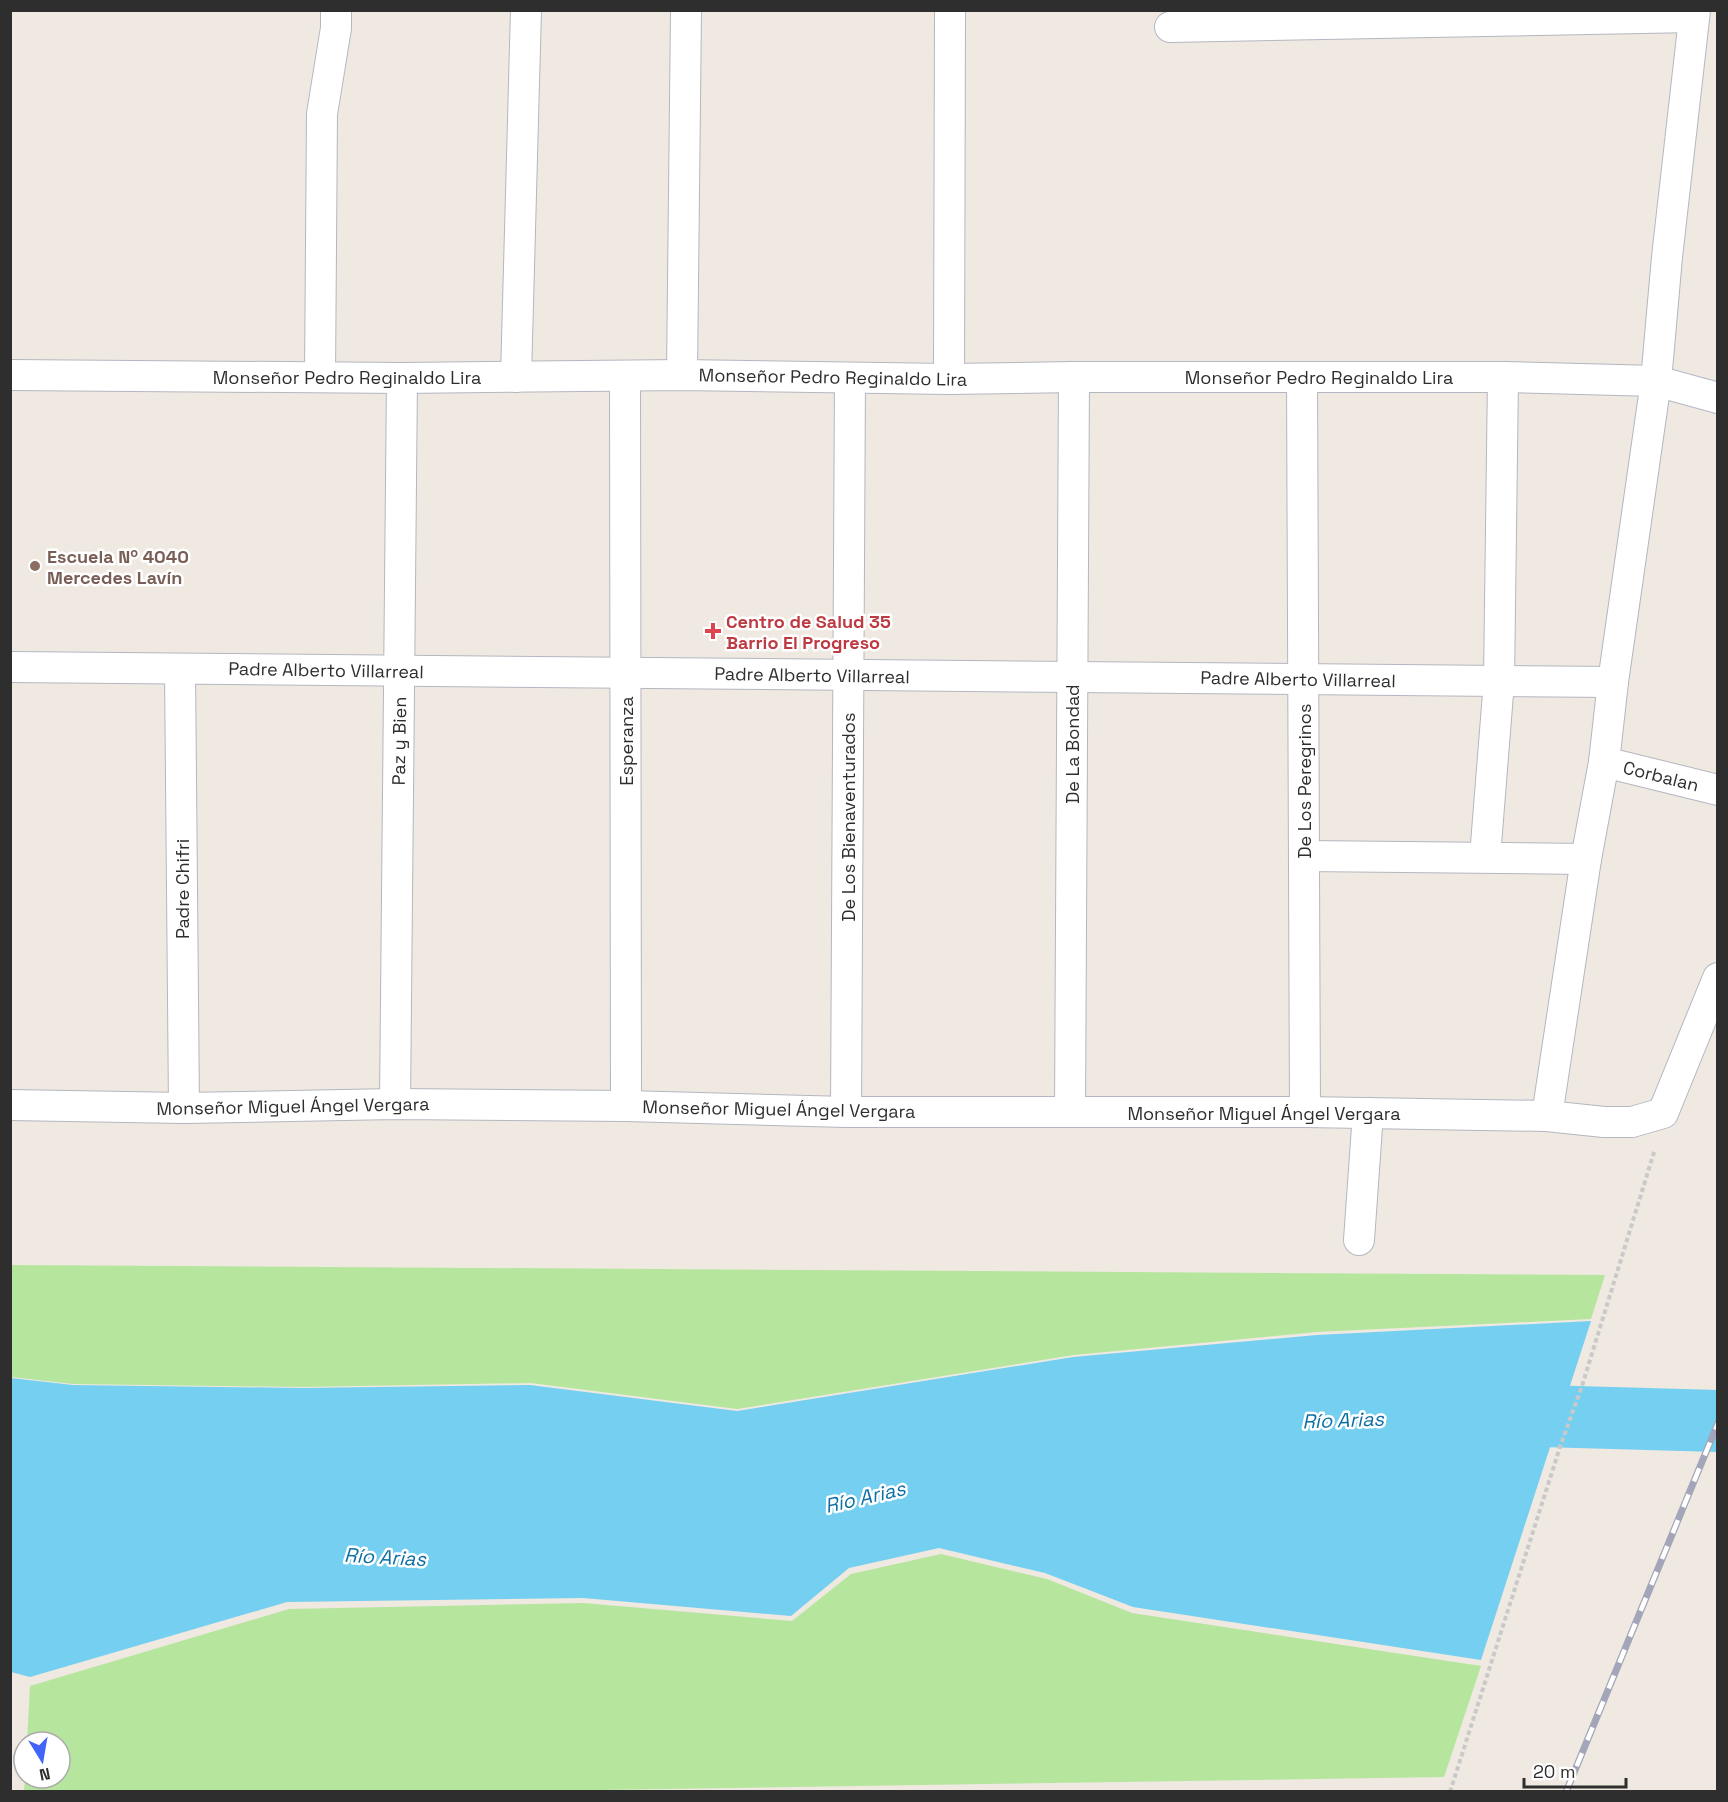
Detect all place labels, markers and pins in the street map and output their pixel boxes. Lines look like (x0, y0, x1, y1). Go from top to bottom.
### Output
place label: Escuela Nº 4040 Mercedes Lavín (47, 545, 189, 589)
marker: Escuela Nº 4040 Mercedes Lavín (28, 559, 42, 573)
place label: Centro de Salud 35 Barrio El Progreso (726, 610, 891, 654)
marker: Centro de Salud 35 Barrio El Progreso (704, 622, 722, 640)

